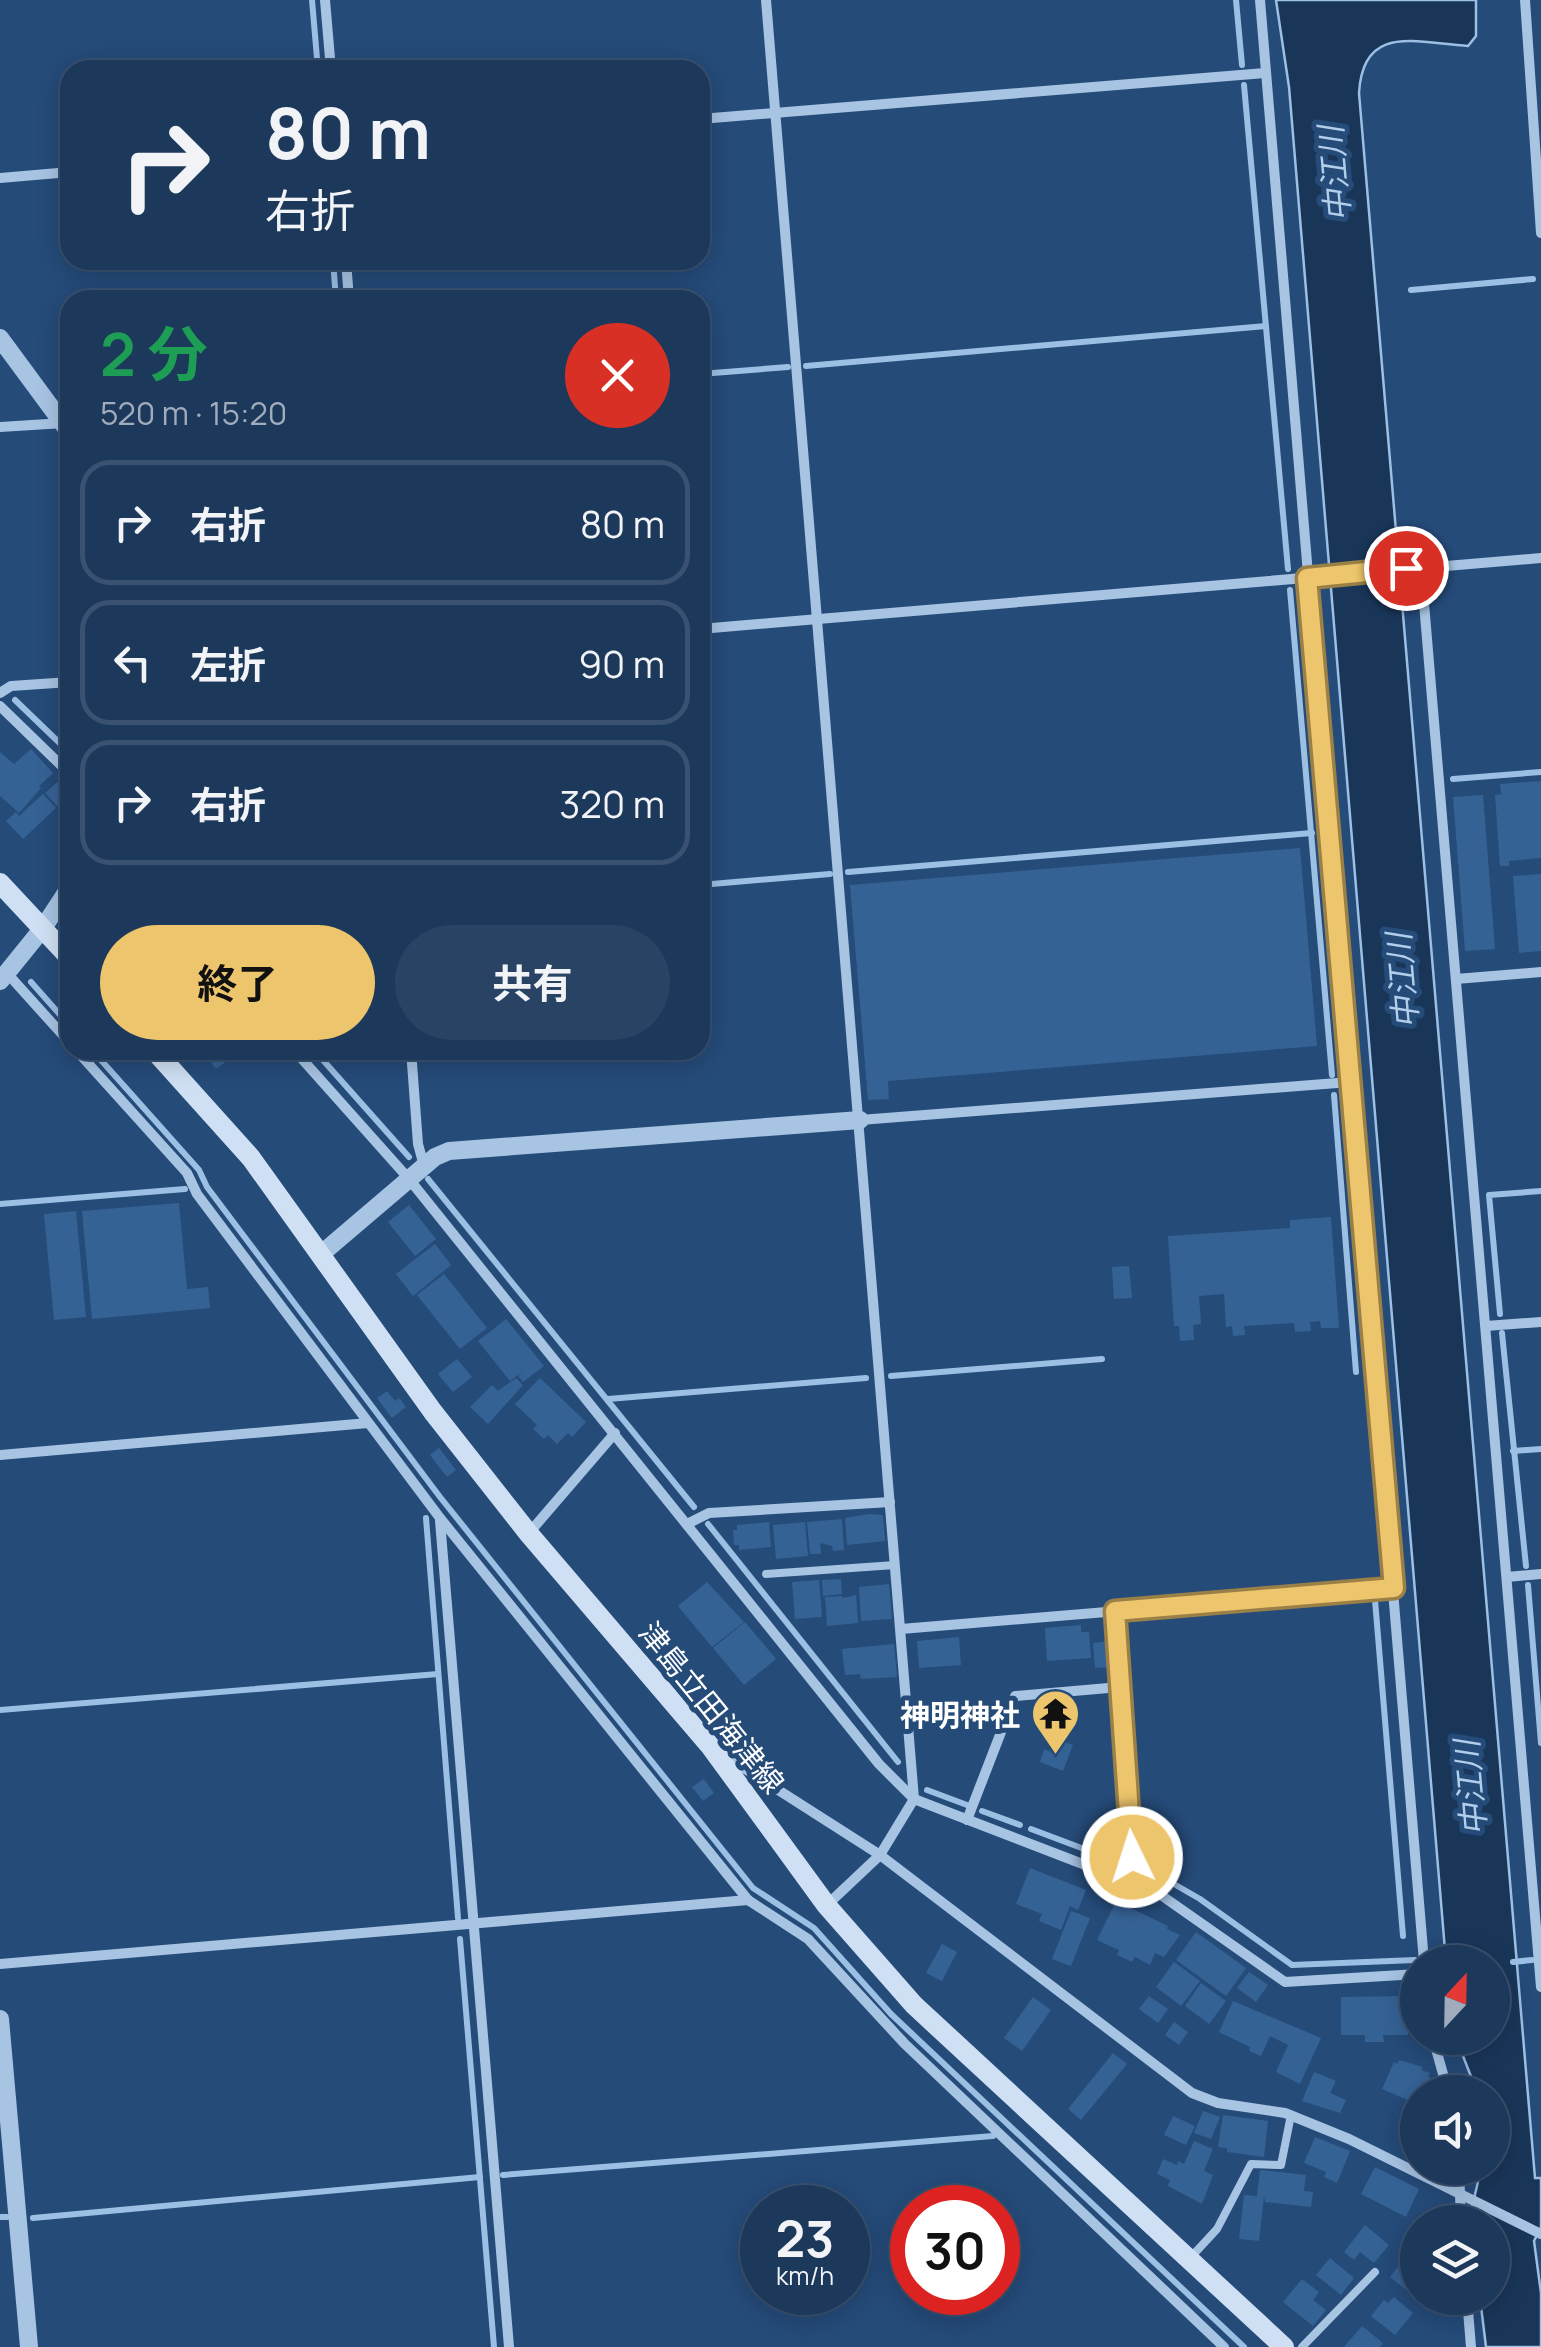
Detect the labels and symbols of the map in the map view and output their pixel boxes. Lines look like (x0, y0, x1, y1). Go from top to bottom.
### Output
water label: 中江川 (1308, 121, 1360, 224)
pin (1364, 526, 1449, 611)
water label: 中江川 (1376, 928, 1428, 1031)
street label: 津島立田海津線 (630, 1612, 794, 1802)
temple icon: 神明神社 (1029, 1688, 1081, 1756)
place label: 神明神社 (900, 1694, 1020, 1735)
water label: 中江川 (1444, 1735, 1496, 1838)
position arrow (1080, 1805, 1184, 1909)
north arrow (1400, 1945, 1510, 2055)
speed limit sign: 30 (890, 2185, 1020, 2315)

